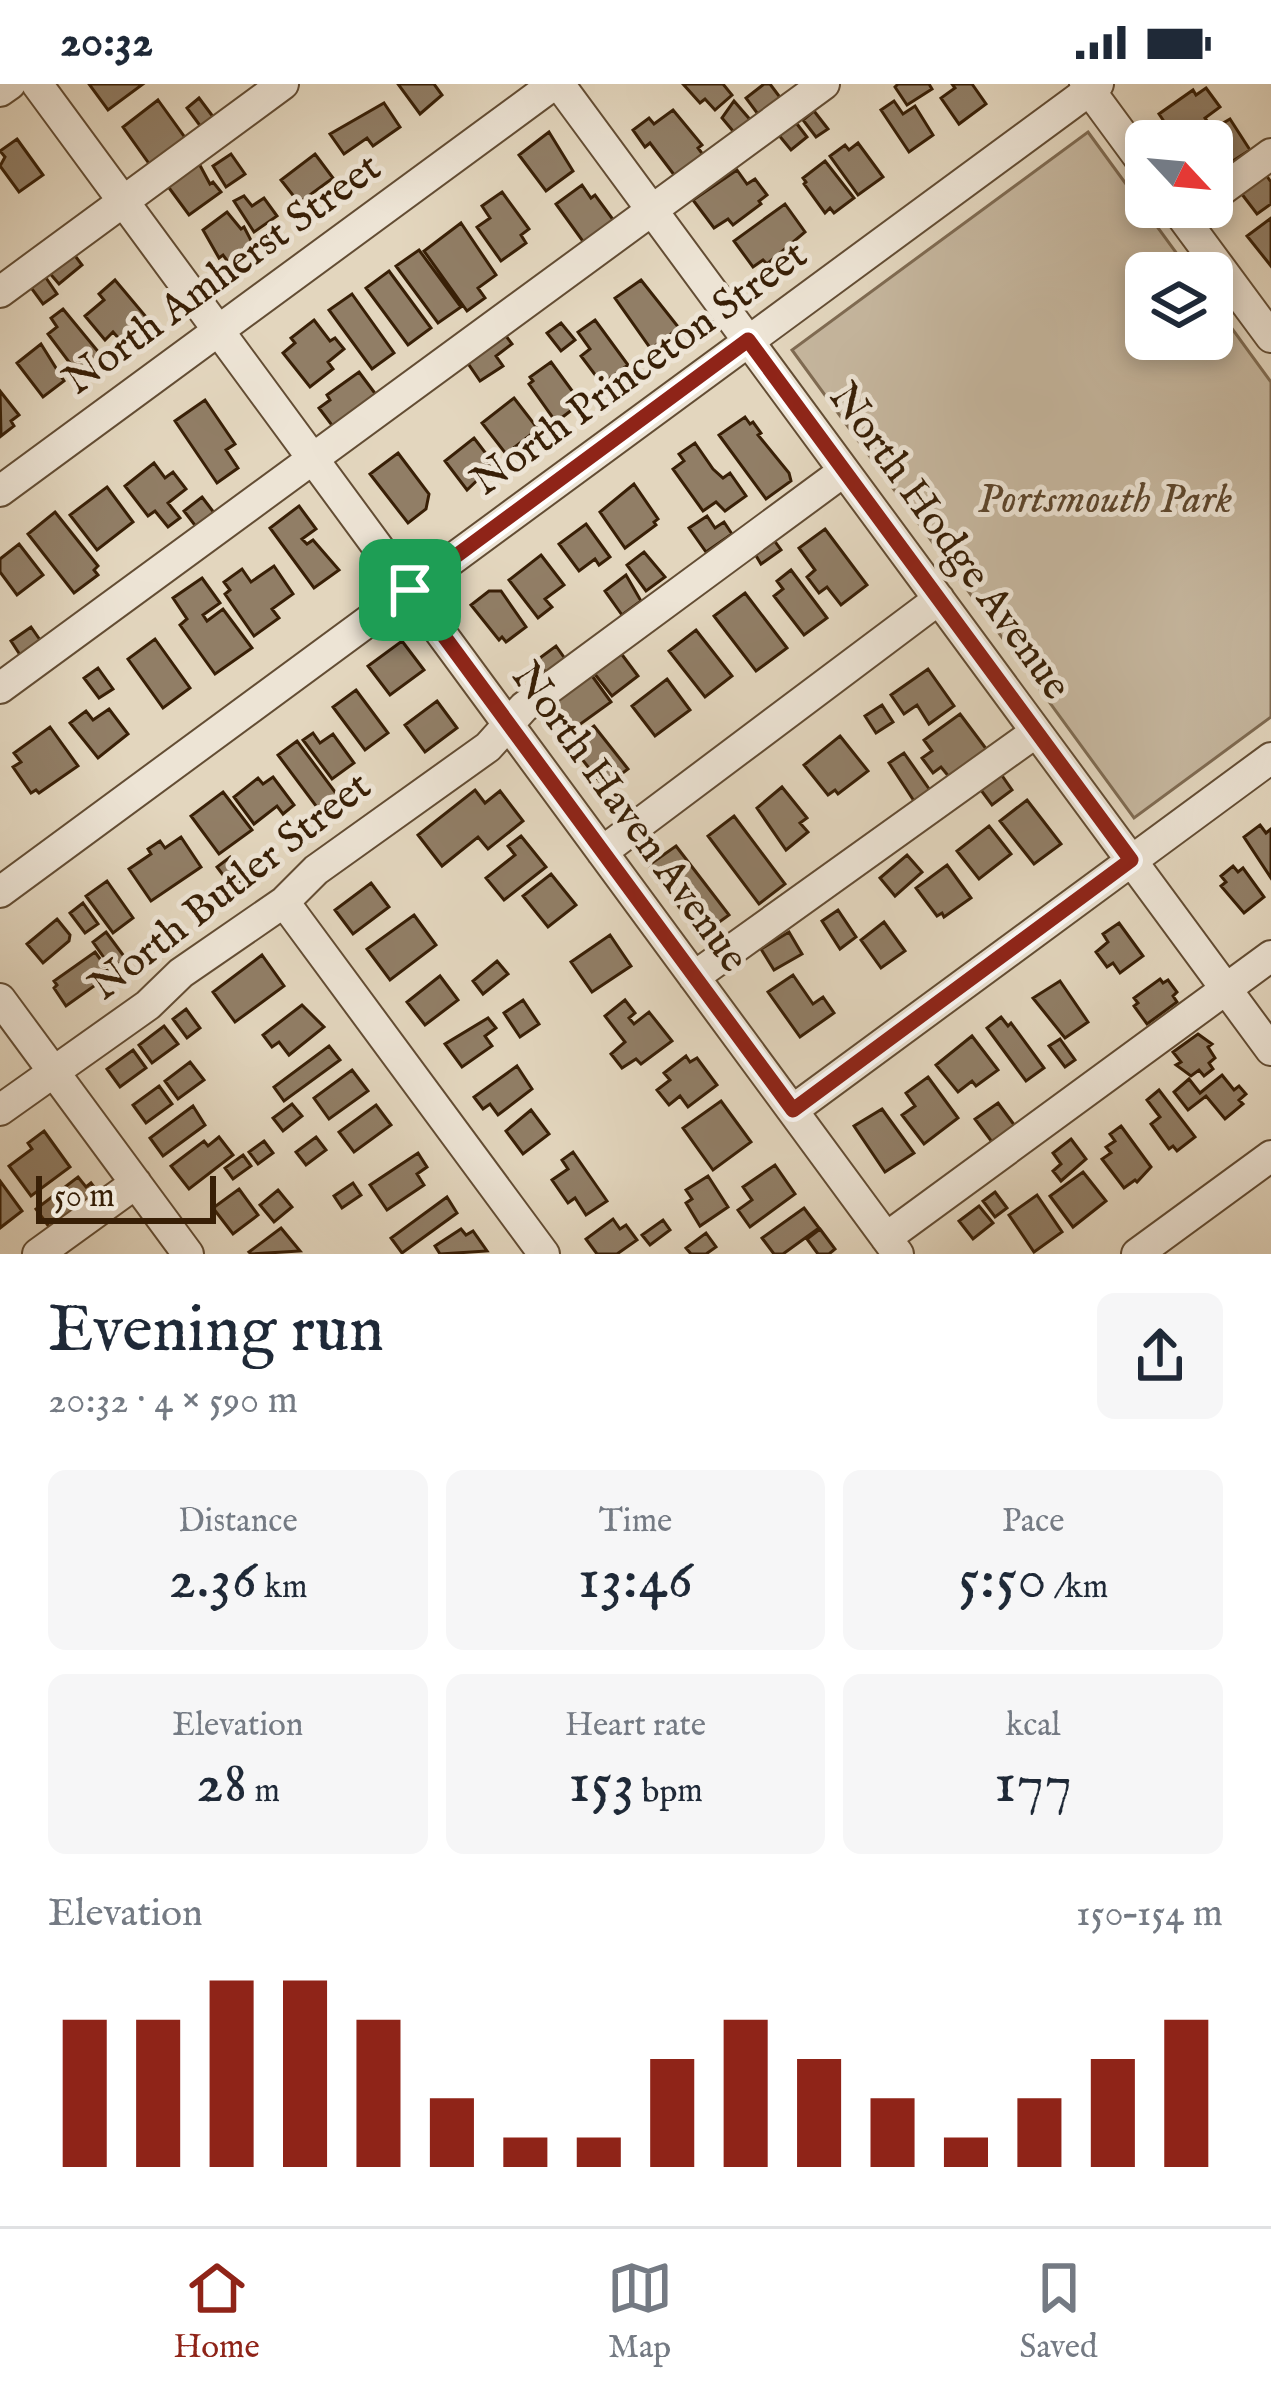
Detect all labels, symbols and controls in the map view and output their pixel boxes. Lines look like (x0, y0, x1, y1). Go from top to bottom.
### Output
text: 20:32 (60, 14, 153, 71)
north arrow (1125, 120, 1233, 228)
map controls (1125, 120, 1233, 360)
street label: North Amherst Street (54, 142, 392, 408)
street label: North Princeton Street (462, 229, 818, 509)
button: layers (1125, 252, 1233, 360)
street label: North Hodge Avenue (816, 373, 1082, 711)
park label: Portsmouth Park (978, 474, 1233, 527)
pin (359, 539, 461, 641)
icon: arrive (377, 557, 443, 623)
street label: North Haven Avenue (499, 653, 759, 983)
street label: North Butler Street (80, 761, 382, 1013)
scale bar (36, 1170, 216, 1223)
text: 50 m (54, 1176, 115, 1218)
text: Evening run (48, 1290, 384, 1374)
button: share (1097, 1293, 1223, 1419)
text: 20:32 · 4 × 590 m (48, 1377, 298, 1426)
text: Distance (178, 1501, 298, 1543)
text: Time (599, 1501, 672, 1543)
text: Pace (1002, 1501, 1064, 1543)
text: 2.36 (168, 1543, 257, 1619)
text: 13:46 (578, 1543, 693, 1619)
text: 5:50 (958, 1543, 1047, 1619)
text: km (257, 1567, 307, 1609)
text: /km (1047, 1567, 1108, 1609)
text: Elevation (172, 1705, 303, 1747)
text: Heart rate (565, 1705, 706, 1747)
text: kcal (1006, 1705, 1061, 1747)
text: 28 (196, 1747, 247, 1823)
text: 153 (568, 1747, 635, 1823)
text: 177 (994, 1747, 1072, 1823)
text: m (247, 1771, 280, 1813)
text: bpm (635, 1771, 703, 1813)
text: Elevation (48, 1890, 203, 1939)
text: 150–154 m (1076, 1890, 1223, 1939)
tab: Home (173, 2255, 260, 2369)
tab: Map (607, 2255, 673, 2369)
tab: Saved (1019, 2255, 1098, 2369)

